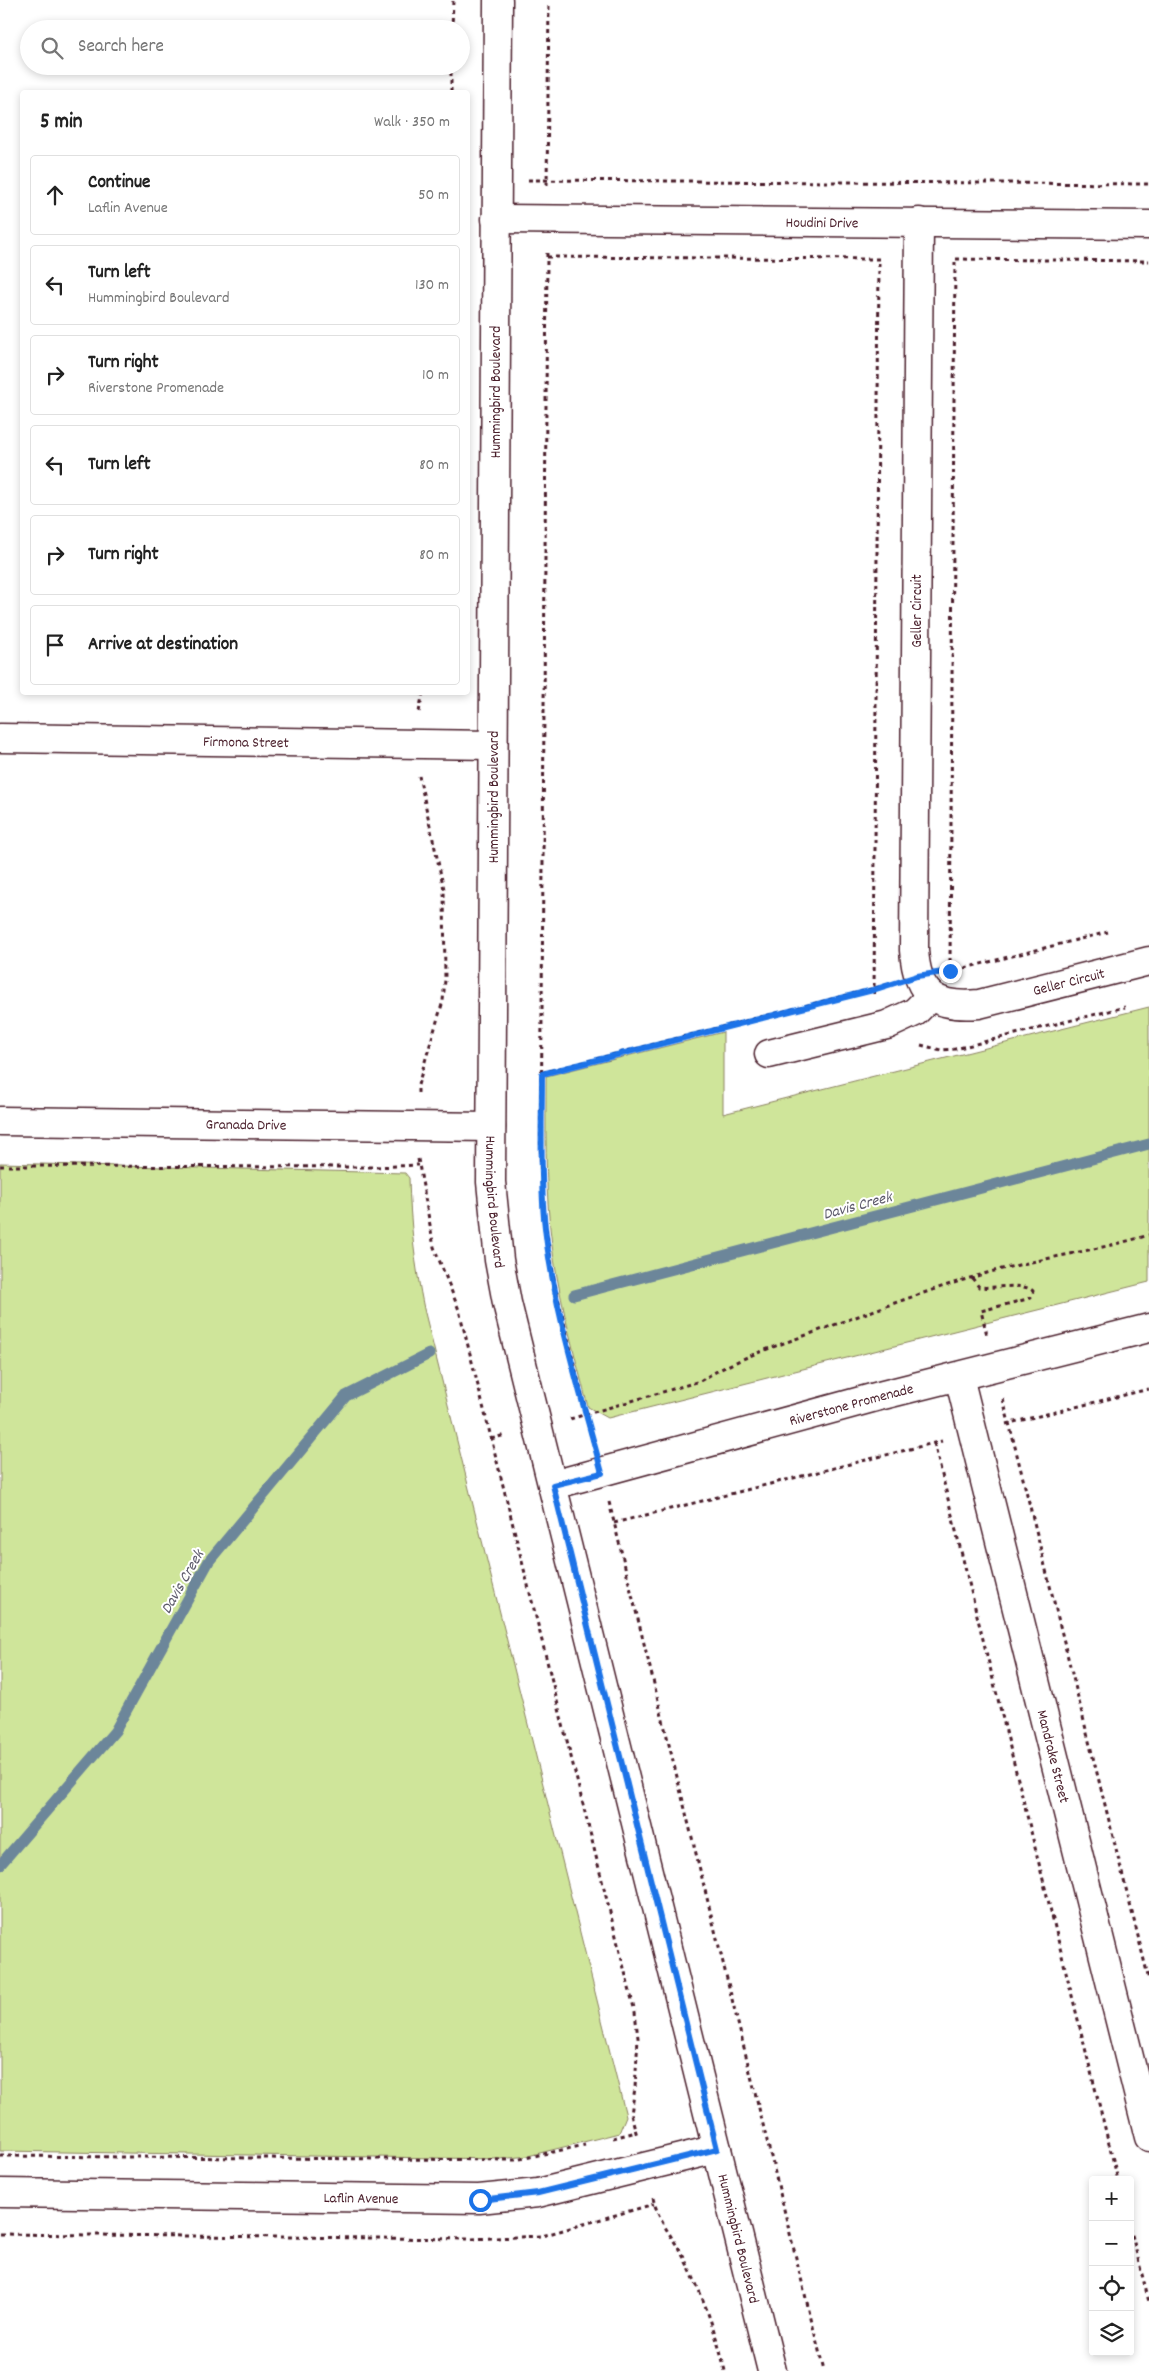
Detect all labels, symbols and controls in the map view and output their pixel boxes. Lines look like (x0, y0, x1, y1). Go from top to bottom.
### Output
search box (20, 20, 470, 75)
icon: search (38, 34, 66, 62)
text: Search here (78, 34, 164, 61)
text: 5 min (40, 108, 83, 138)
text: Walk · 350 m (374, 111, 450, 134)
text: Continue (88, 170, 150, 197)
icon: ahead (41, 181, 69, 209)
text: 50 m (418, 184, 449, 207)
text: Laflin Avenue (88, 197, 168, 220)
street label: Houdini Drive (786, 213, 859, 235)
text: Turn left (88, 260, 151, 287)
icon: left (41, 271, 69, 299)
text: 130 m (415, 274, 449, 297)
text: Hummingbird Boulevard (88, 287, 229, 310)
street label: Hummingbird Boulevard (486, 326, 508, 458)
text: Turn right (88, 350, 159, 377)
icon: right (41, 361, 69, 389)
text: 10 m (422, 364, 449, 387)
text: Riverstone Promenade (88, 377, 224, 400)
icon: left (41, 451, 69, 479)
text: Turn left (88, 452, 151, 479)
text: 80 m (419, 454, 449, 477)
icon: right (41, 541, 69, 569)
text: Turn right (88, 542, 159, 569)
text: 80 m (419, 544, 449, 567)
street label: Geller Circuit (907, 574, 929, 648)
icon: arrive (41, 631, 69, 659)
text: Arrive at destination (88, 632, 238, 659)
street label: Hummingbird Boulevard (484, 731, 506, 863)
street label: Firmona Street (203, 732, 290, 755)
route end (939, 960, 962, 983)
street label: Geller Circuit (1031, 963, 1108, 1003)
street label: Granada Drive (205, 1115, 287, 1138)
street label: Hummingbird Boulevard (478, 1136, 509, 1270)
water label: Davis Creek (821, 1186, 896, 1227)
street label: Riverstone Promenade (787, 1379, 916, 1433)
water label: Davis Creek (156, 1545, 211, 1618)
street label: Mandrake Street (1030, 1708, 1074, 1806)
street label: Hummingbird Boulevard (711, 2172, 764, 2306)
map controls (1089, 2176, 1134, 2356)
button: + (1089, 2176, 1134, 2221)
street label: Laflin Avenue (323, 2188, 399, 2211)
route start (469, 2189, 492, 2212)
button: − (1089, 2221, 1134, 2266)
button: locate (1089, 2266, 1134, 2311)
button: layers (1089, 2311, 1134, 2356)

